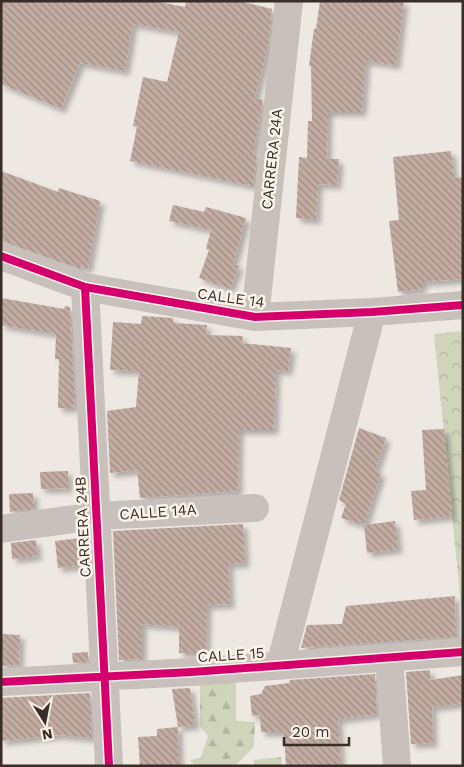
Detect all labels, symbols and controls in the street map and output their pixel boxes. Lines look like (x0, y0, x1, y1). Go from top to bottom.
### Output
street label: CARRERA 24A (258, 108, 286, 210)
street label: CALLE 14 (196, 284, 266, 312)
street label: CARRERA 24B (71, 476, 95, 578)
street label: CALLE 14A (119, 500, 197, 524)
street label: CALLE 15 (197, 644, 265, 666)
north arrow (20, 697, 70, 747)
scale bar (284, 714, 349, 746)
text: 20 m (292, 723, 330, 741)
text: N (41, 726, 54, 744)

